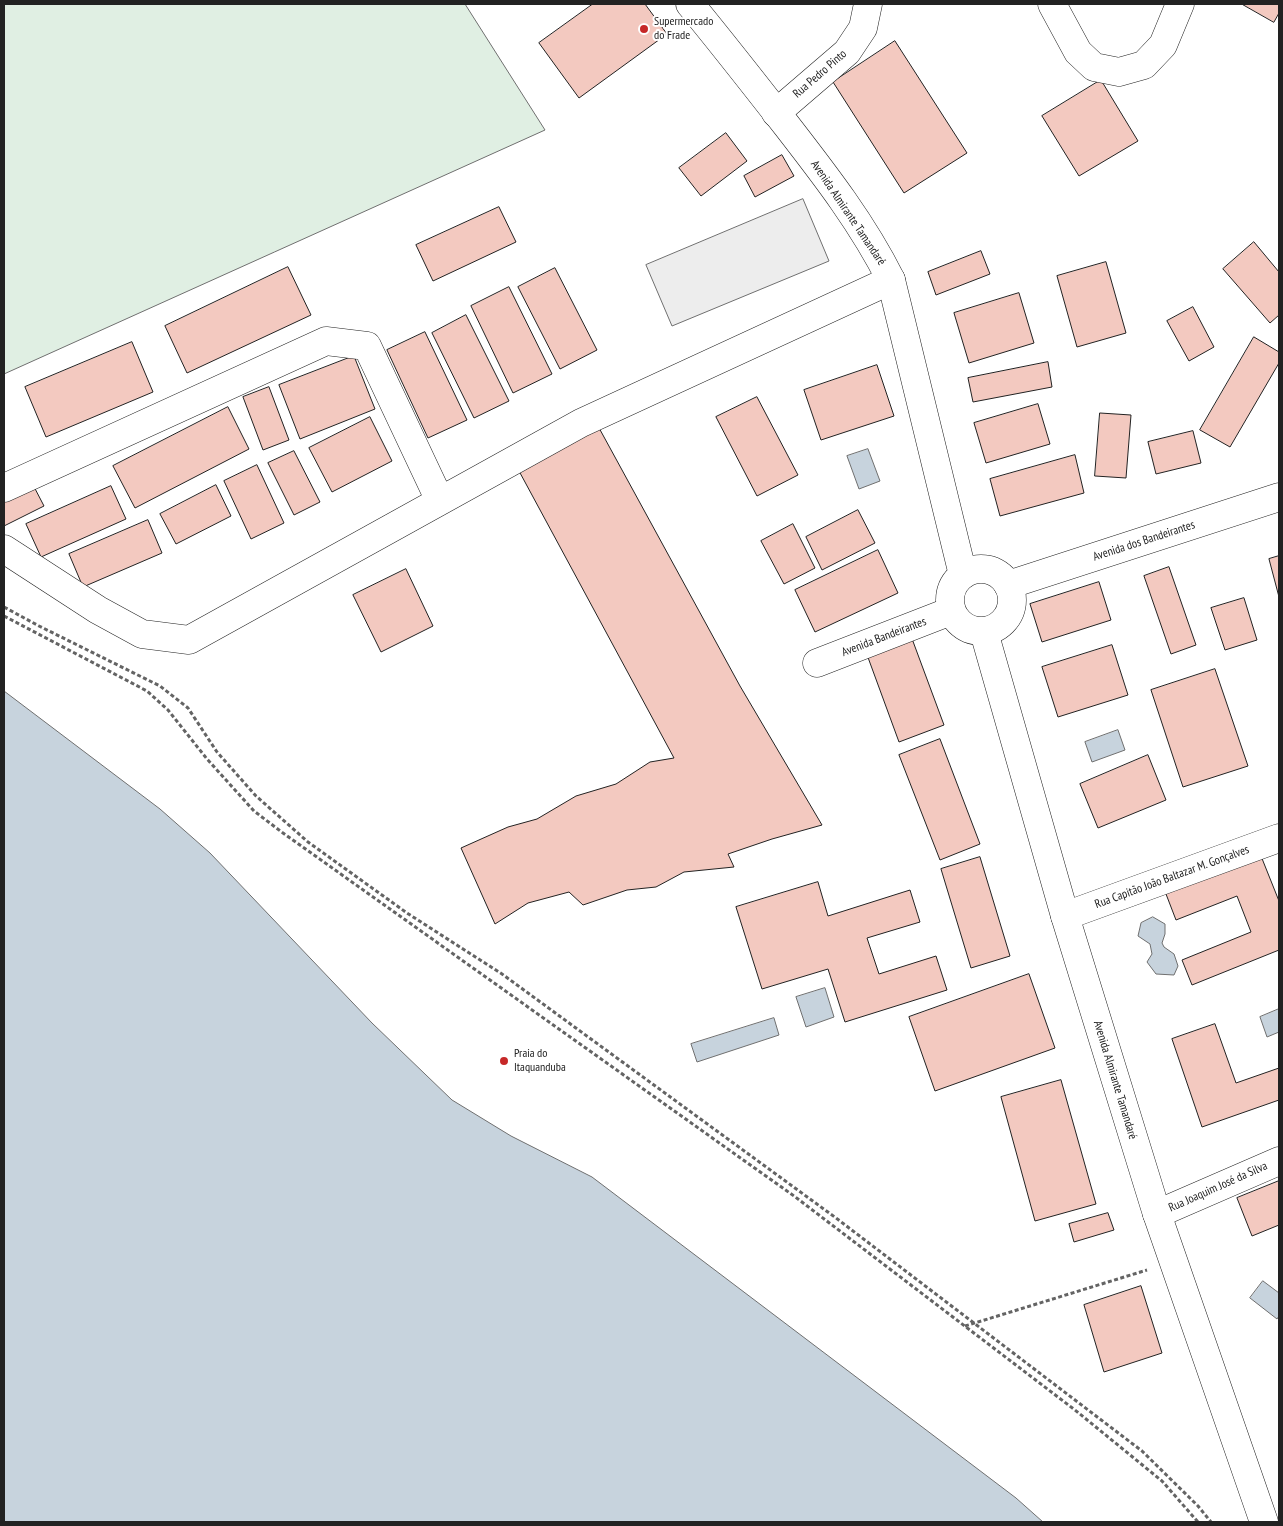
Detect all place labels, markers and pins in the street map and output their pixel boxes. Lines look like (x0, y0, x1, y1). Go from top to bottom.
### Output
place label: Supermercado do Frade (654, 15, 713, 43)
marker: Supermercado do Frade (638, 23, 650, 35)
place label: Praia do Itaquanduba (514, 1047, 566, 1075)
marker: Praia do Itaquanduba (498, 1055, 510, 1067)

